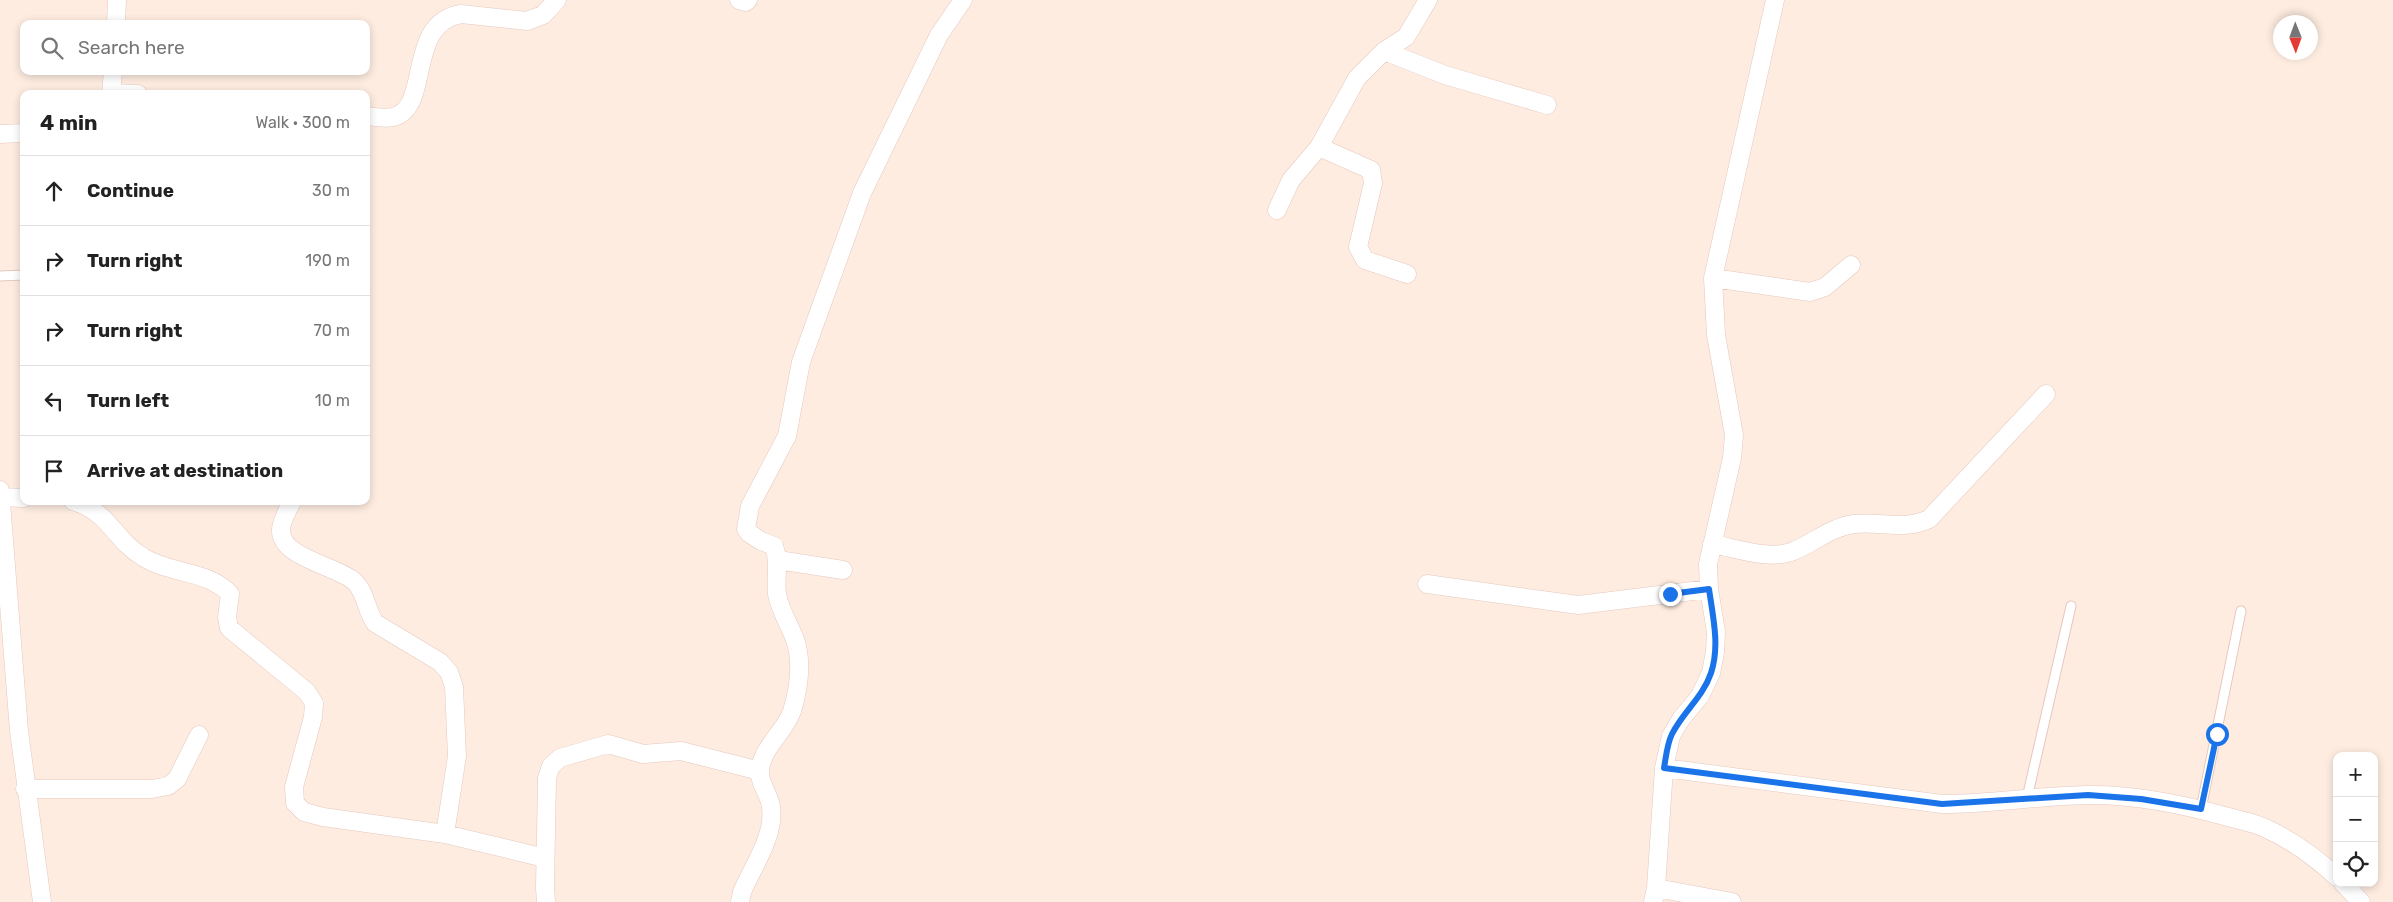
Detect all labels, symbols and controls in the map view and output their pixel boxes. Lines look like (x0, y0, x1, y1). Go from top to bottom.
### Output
north arrow (2273, 15, 2318, 60)
search box (20, 20, 370, 75)
icon: search (38, 34, 66, 62)
text: Search here (78, 36, 185, 59)
text: 4 min (40, 110, 98, 135)
text: Walk · 300 m (256, 113, 350, 132)
icon: ahead (40, 177, 68, 205)
text: Continue (87, 179, 174, 202)
text: 30 m (312, 181, 350, 200)
icon: right (40, 247, 68, 275)
text: Turn right (87, 249, 182, 272)
text: 190 m (305, 251, 350, 270)
icon: right (40, 317, 68, 345)
text: Turn right (87, 319, 182, 342)
text: 70 m (313, 321, 350, 340)
icon: left (40, 387, 68, 415)
text: Turn left (87, 389, 169, 412)
text: 10 m (315, 391, 350, 410)
icon: arrive (40, 457, 68, 485)
text: Arrive at destination (87, 459, 283, 482)
route end (1659, 583, 1682, 606)
route start (2206, 723, 2229, 746)
map controls (2333, 752, 2378, 887)
button: + (2333, 752, 2378, 797)
button: − (2333, 797, 2378, 842)
button: locate (2333, 842, 2378, 887)

